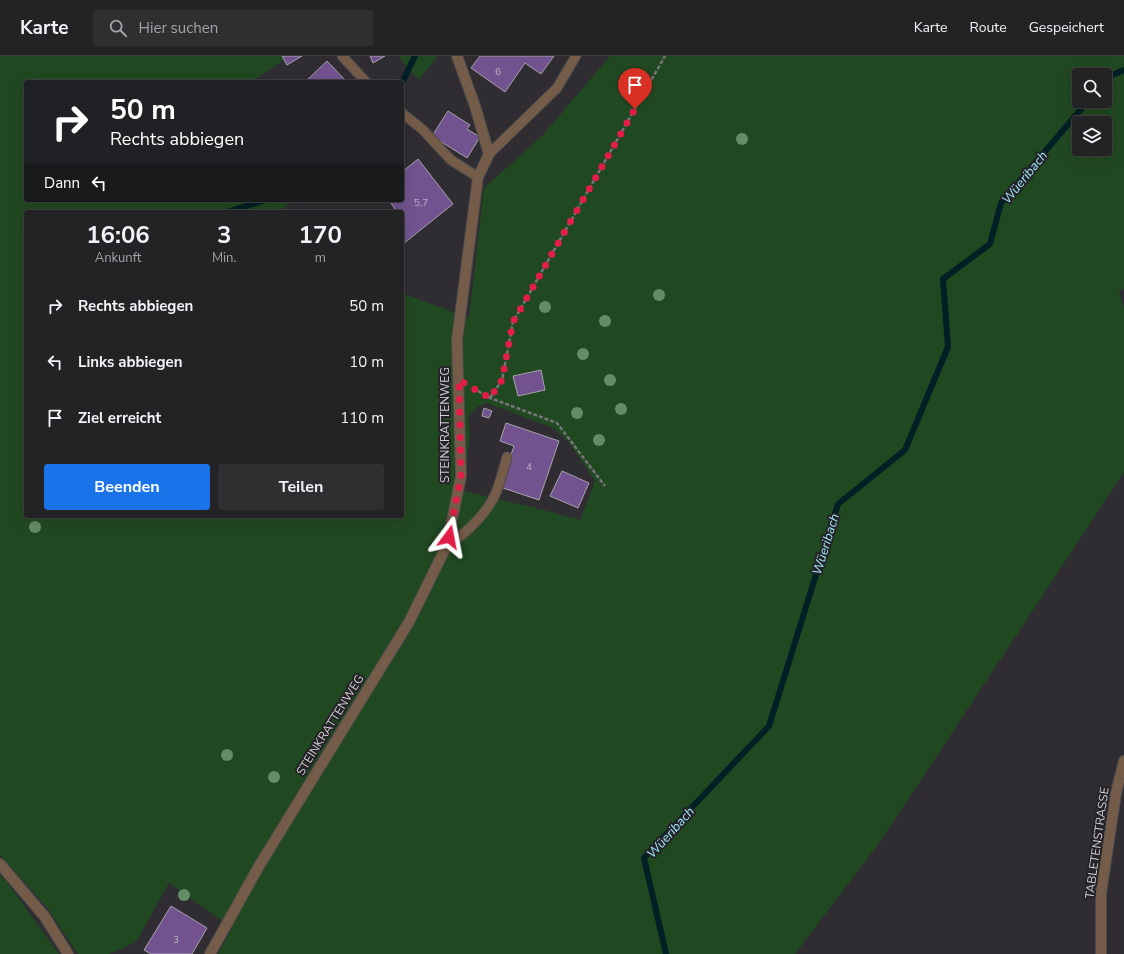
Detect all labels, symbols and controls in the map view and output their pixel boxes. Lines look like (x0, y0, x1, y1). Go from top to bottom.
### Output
search box (93, 10, 373, 46)
text: Karte (20, 15, 69, 41)
icon: search (107, 17, 129, 39)
text: Hier suchen (139, 18, 218, 38)
text: Karte (914, 18, 948, 37)
text: Route (970, 18, 1007, 37)
text: Gespeichert (1029, 18, 1104, 37)
house number: 6 (495, 65, 501, 79)
pin (618, 68, 652, 109)
map controls (1072, 68, 1112, 156)
button: search (1072, 68, 1112, 108)
icon: arrive (624, 74, 646, 96)
text: 50 m (110, 91, 176, 129)
icon: right (44, 96, 96, 148)
button: layers (1072, 116, 1112, 156)
text: Rechts abbiegen (110, 127, 244, 151)
water label: Wüeribach (998, 147, 1052, 208)
icon: left (88, 172, 110, 194)
text: Dann (44, 173, 80, 193)
house number: 5,7 (414, 196, 428, 210)
text: 16:06 (86, 219, 150, 251)
text: 3 (217, 219, 231, 251)
text: 170 (299, 219, 342, 251)
text: Ankunft (95, 249, 141, 267)
text: Min. (212, 249, 236, 267)
text: m (315, 249, 326, 267)
icon: right (44, 295, 66, 317)
text: Rechts abbiegen (78, 296, 193, 316)
text: 50 m (349, 296, 384, 316)
icon: left (44, 351, 66, 373)
text: Links abbiegen (78, 352, 182, 372)
text: 10 m (349, 352, 384, 372)
street label: STEINKRATTENWEG (437, 367, 453, 483)
icon: arrive (44, 407, 66, 429)
text: Ziel erreicht (78, 408, 161, 428)
text: 110 m (340, 408, 384, 428)
house number: 4 (526, 460, 532, 474)
button: Beenden (44, 464, 210, 510)
button: Teilen (218, 464, 384, 510)
water label: Wüeribach (808, 511, 844, 577)
position arrow (428, 516, 470, 558)
street label: STEINKRATTENWEG (292, 672, 368, 778)
street label: TABLETENSTRASSE (1081, 786, 1113, 900)
water label: Wüeribach (643, 803, 699, 862)
house number: 3 (173, 933, 179, 947)

